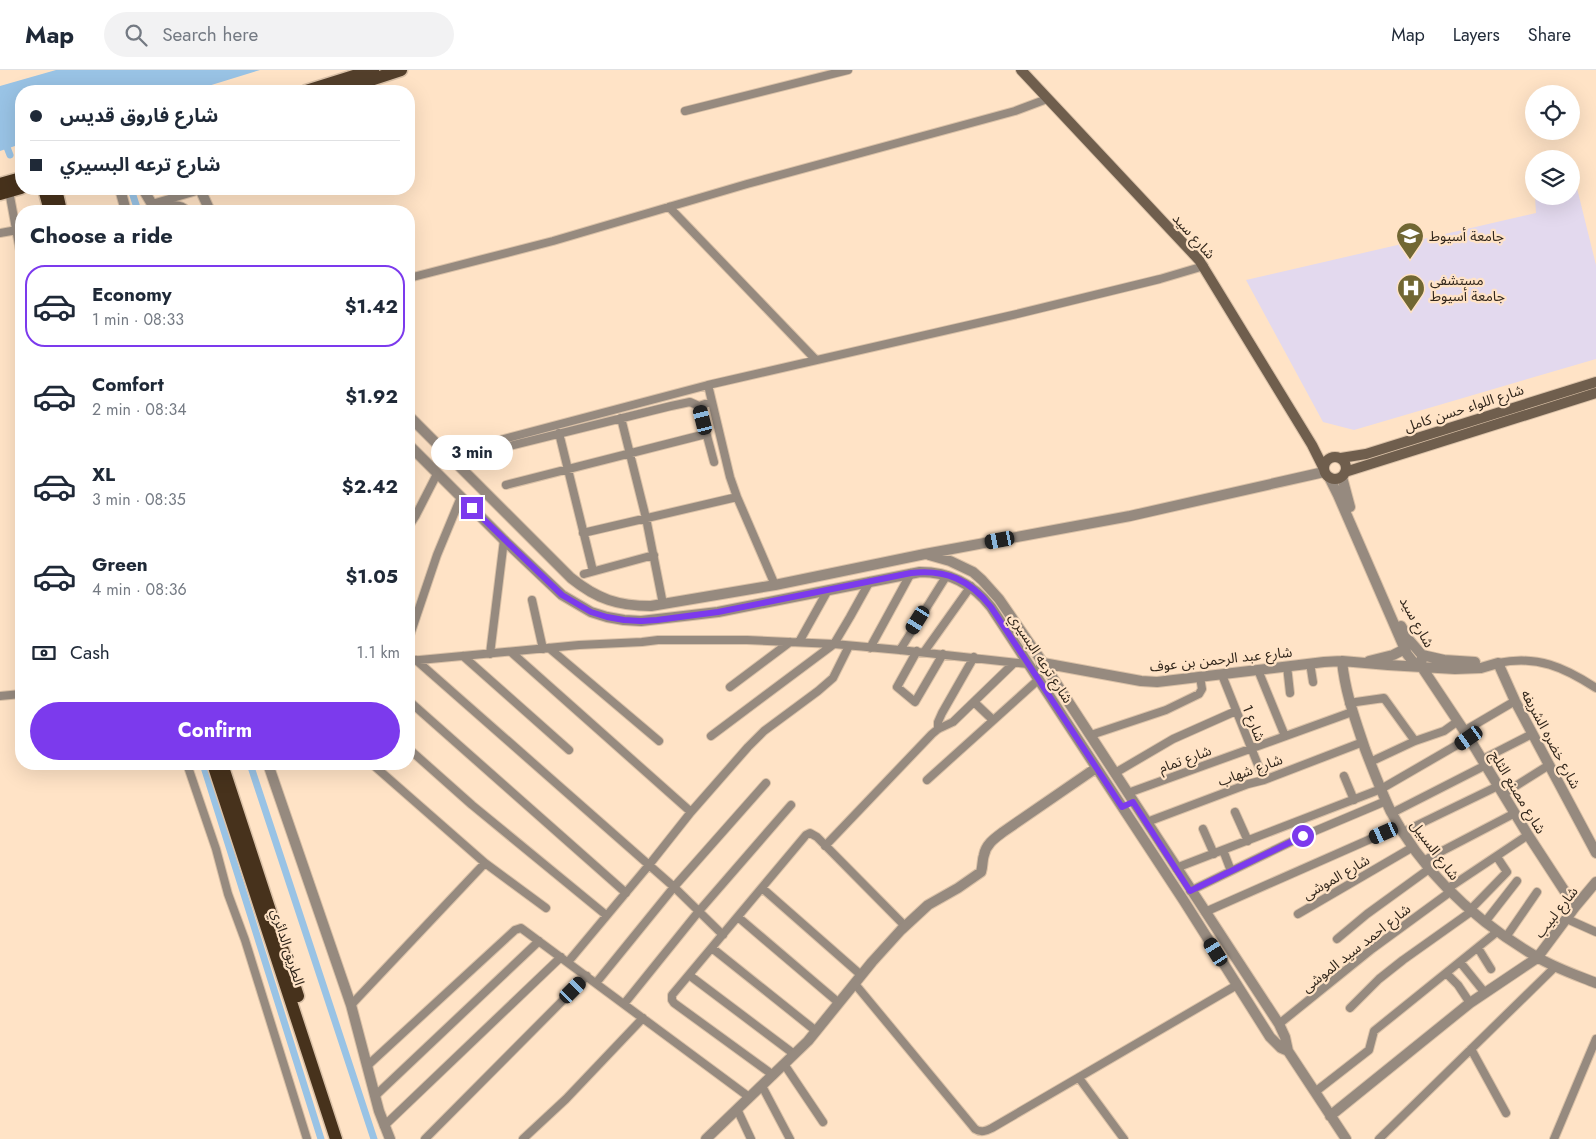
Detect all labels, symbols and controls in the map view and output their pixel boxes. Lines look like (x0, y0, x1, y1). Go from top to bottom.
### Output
search box (104, 12, 454, 57)
text: Map (25, 17, 74, 52)
icon: search (122, 21, 150, 49)
text: Search here (162, 21, 258, 48)
text: Map (1391, 22, 1425, 48)
text: Layers (1453, 22, 1500, 48)
text: Share (1528, 22, 1571, 48)
map controls (1525, 85, 1580, 205)
button: locate (1525, 85, 1580, 140)
text: شارع فاروق قديس (60, 102, 218, 129)
button: layers (1525, 150, 1580, 205)
text: شارع ترعه البسيري (60, 151, 221, 178)
street label: شارع سيد (1167, 209, 1220, 264)
text: Choose a ride (30, 219, 173, 251)
school or university icon: جامعة أسيوط (1395, 221, 1425, 260)
place label: جامعة أسيوط (1429, 226, 1504, 246)
place label: مستشفی جامعة أسيوط (1430, 270, 1505, 306)
hospital icon: مستشفی جامعة أسيوط (1396, 273, 1426, 312)
text: Economy (92, 281, 172, 308)
icon: car (32, 284, 77, 329)
text: $1.42 (345, 293, 398, 320)
text: 1 min · 08:33 (92, 308, 184, 331)
text: Comfort (92, 371, 164, 398)
icon: car (32, 374, 77, 419)
street label: شارع اللواء حسن كامل (1402, 379, 1527, 438)
text: $1.92 (345, 383, 398, 410)
text: 2 min · 08:34 (92, 398, 187, 421)
car (692, 404, 713, 436)
callout: 3 min (431, 436, 513, 470)
text: 3 min (451, 441, 493, 464)
text: XL (92, 461, 115, 488)
icon: car (32, 464, 77, 509)
text: $2.42 (342, 473, 398, 500)
text: 3 min · 08:35 (92, 488, 186, 511)
route end (461, 497, 483, 519)
car (983, 530, 1016, 550)
text: Green (92, 551, 148, 578)
icon: car (32, 554, 77, 599)
text: $1.05 (346, 563, 398, 590)
text: 4 min · 08:36 (92, 578, 187, 601)
street label: شارع سيد (1394, 593, 1439, 651)
car (903, 603, 932, 637)
street label: شارع ترعه البسيري (1003, 609, 1078, 708)
icon: cash (30, 639, 58, 667)
text: Cash (70, 639, 110, 666)
text: 1.1 km (356, 641, 400, 664)
street label: شارع عبد الرحمن بن عوف (1149, 642, 1293, 677)
street label: شارع خضره الشريفه (1516, 686, 1586, 793)
button: Confirm (30, 702, 400, 760)
street label: شارع 1 (1237, 702, 1270, 745)
car (1452, 723, 1485, 753)
street label: شارع تمام (1156, 740, 1214, 779)
street label: شارع مصنع الثلج (1484, 747, 1551, 838)
street label: شارع شهاب (1215, 749, 1286, 792)
street label: شارع السبيل (1405, 816, 1464, 885)
car (1367, 820, 1400, 846)
route start (1292, 825, 1314, 847)
street label: شارع الموشى (1299, 850, 1374, 905)
street label: شارع لبيب (1530, 882, 1583, 943)
street label: شارع احمد سيد الموشى (1297, 899, 1415, 998)
street label: الطريق الدائري (265, 906, 310, 988)
car (1201, 935, 1230, 969)
car (557, 974, 588, 1006)

